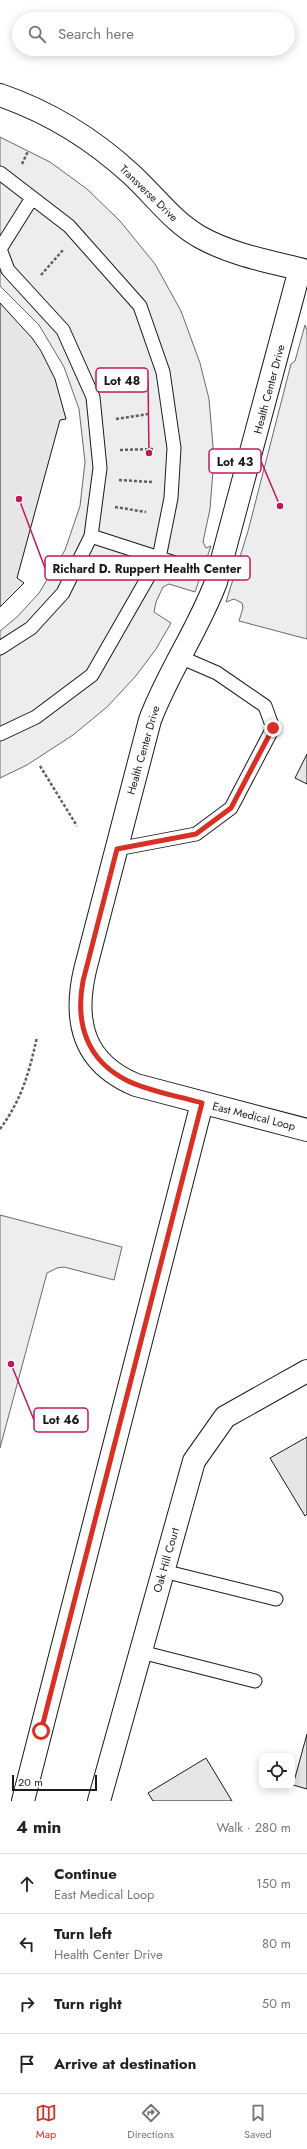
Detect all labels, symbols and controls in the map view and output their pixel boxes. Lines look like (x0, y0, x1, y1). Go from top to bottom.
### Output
search box (12, 12, 295, 56)
icon: search (26, 23, 48, 45)
text: Search here (58, 23, 134, 45)
street label: Transverse Drive (116, 161, 182, 225)
street label: Health Center Drive (249, 342, 289, 435)
callout: Lot 48 (96, 368, 148, 392)
text: Lot 48 (104, 372, 140, 390)
callout: Lot 43 (209, 449, 261, 473)
text: Lot 43 (217, 453, 254, 471)
callout: Richard D. Ruppert Health Center (45, 556, 250, 580)
text: Richard D. Ruppert Health Center (53, 560, 242, 578)
street label: Health Center Drive (123, 703, 163, 796)
route end (264, 719, 282, 737)
street label: East Medical Loop (211, 1098, 297, 1134)
callout: Lot 46 (34, 1408, 88, 1432)
text: Lot 46 (42, 1411, 80, 1429)
street label: Oak Hill Court (149, 1525, 183, 1594)
route start (32, 1722, 50, 1740)
map controls (259, 1753, 295, 1789)
button: locate (259, 1753, 295, 1789)
scale bar (12, 1773, 97, 1792)
text: 20 m (18, 1774, 43, 1790)
text: 4 min (16, 1815, 61, 1839)
text: Walk · 280 m (216, 1818, 291, 1837)
text: Continue (54, 1863, 117, 1885)
icon: ahead (16, 1873, 38, 1895)
text: 150 m (256, 1874, 291, 1893)
text: East Medical Loop (54, 1885, 155, 1904)
text: Turn left (54, 1923, 112, 1945)
icon: left (16, 1933, 38, 1955)
text: 80 m (262, 1934, 291, 1953)
text: Health Center Drive (54, 1945, 163, 1964)
icon: right (16, 1993, 38, 2015)
text: Turn right (54, 1993, 122, 2015)
text: 50 m (262, 1994, 291, 2013)
icon: arrive (16, 2053, 38, 2075)
text: Arrive at destination (54, 2053, 196, 2075)
tab: Map (35, 2102, 57, 2142)
tab: Directions (127, 2102, 174, 2142)
tab: Saved (244, 2102, 272, 2142)

